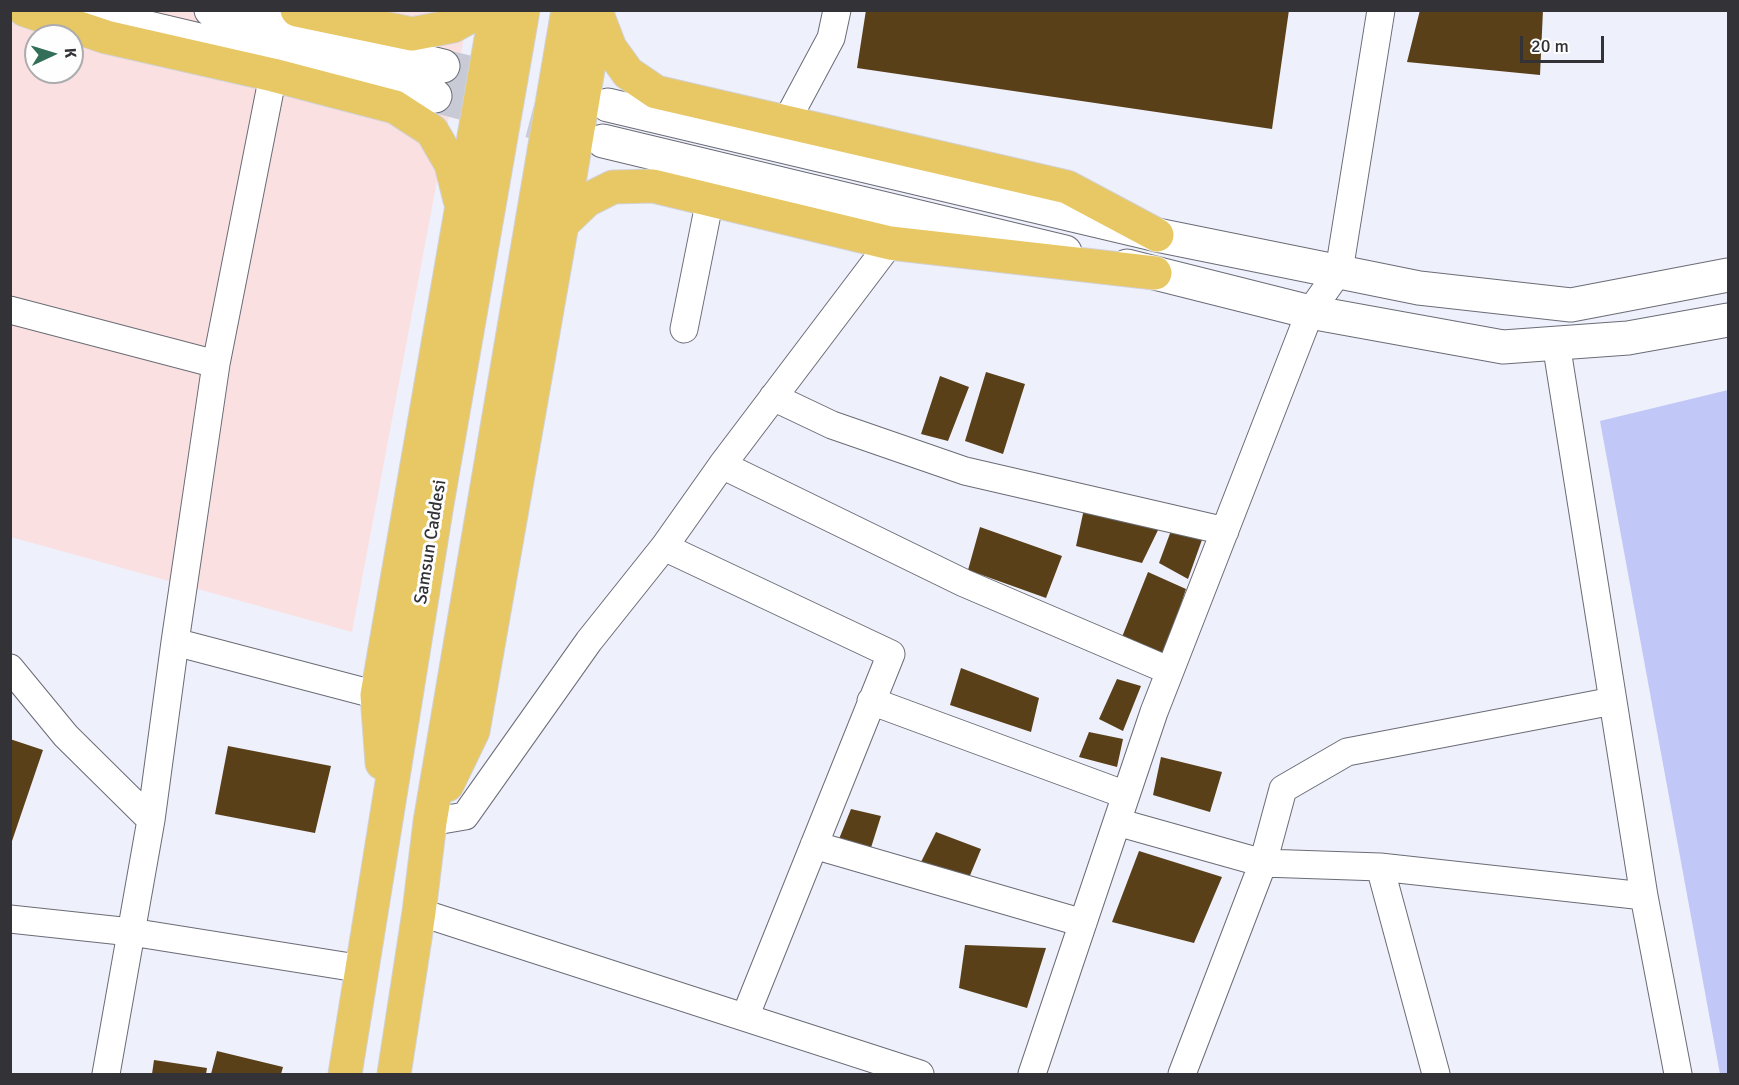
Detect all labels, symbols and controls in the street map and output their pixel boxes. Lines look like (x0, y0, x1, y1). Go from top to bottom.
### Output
north arrow (24, 24, 84, 84)
scale bar (1523, 24, 1607, 62)
text: 20 m (1531, 35, 1569, 57)
text: K (60, 47, 80, 59)
street label: Samsun Caddesi (411, 478, 451, 606)

